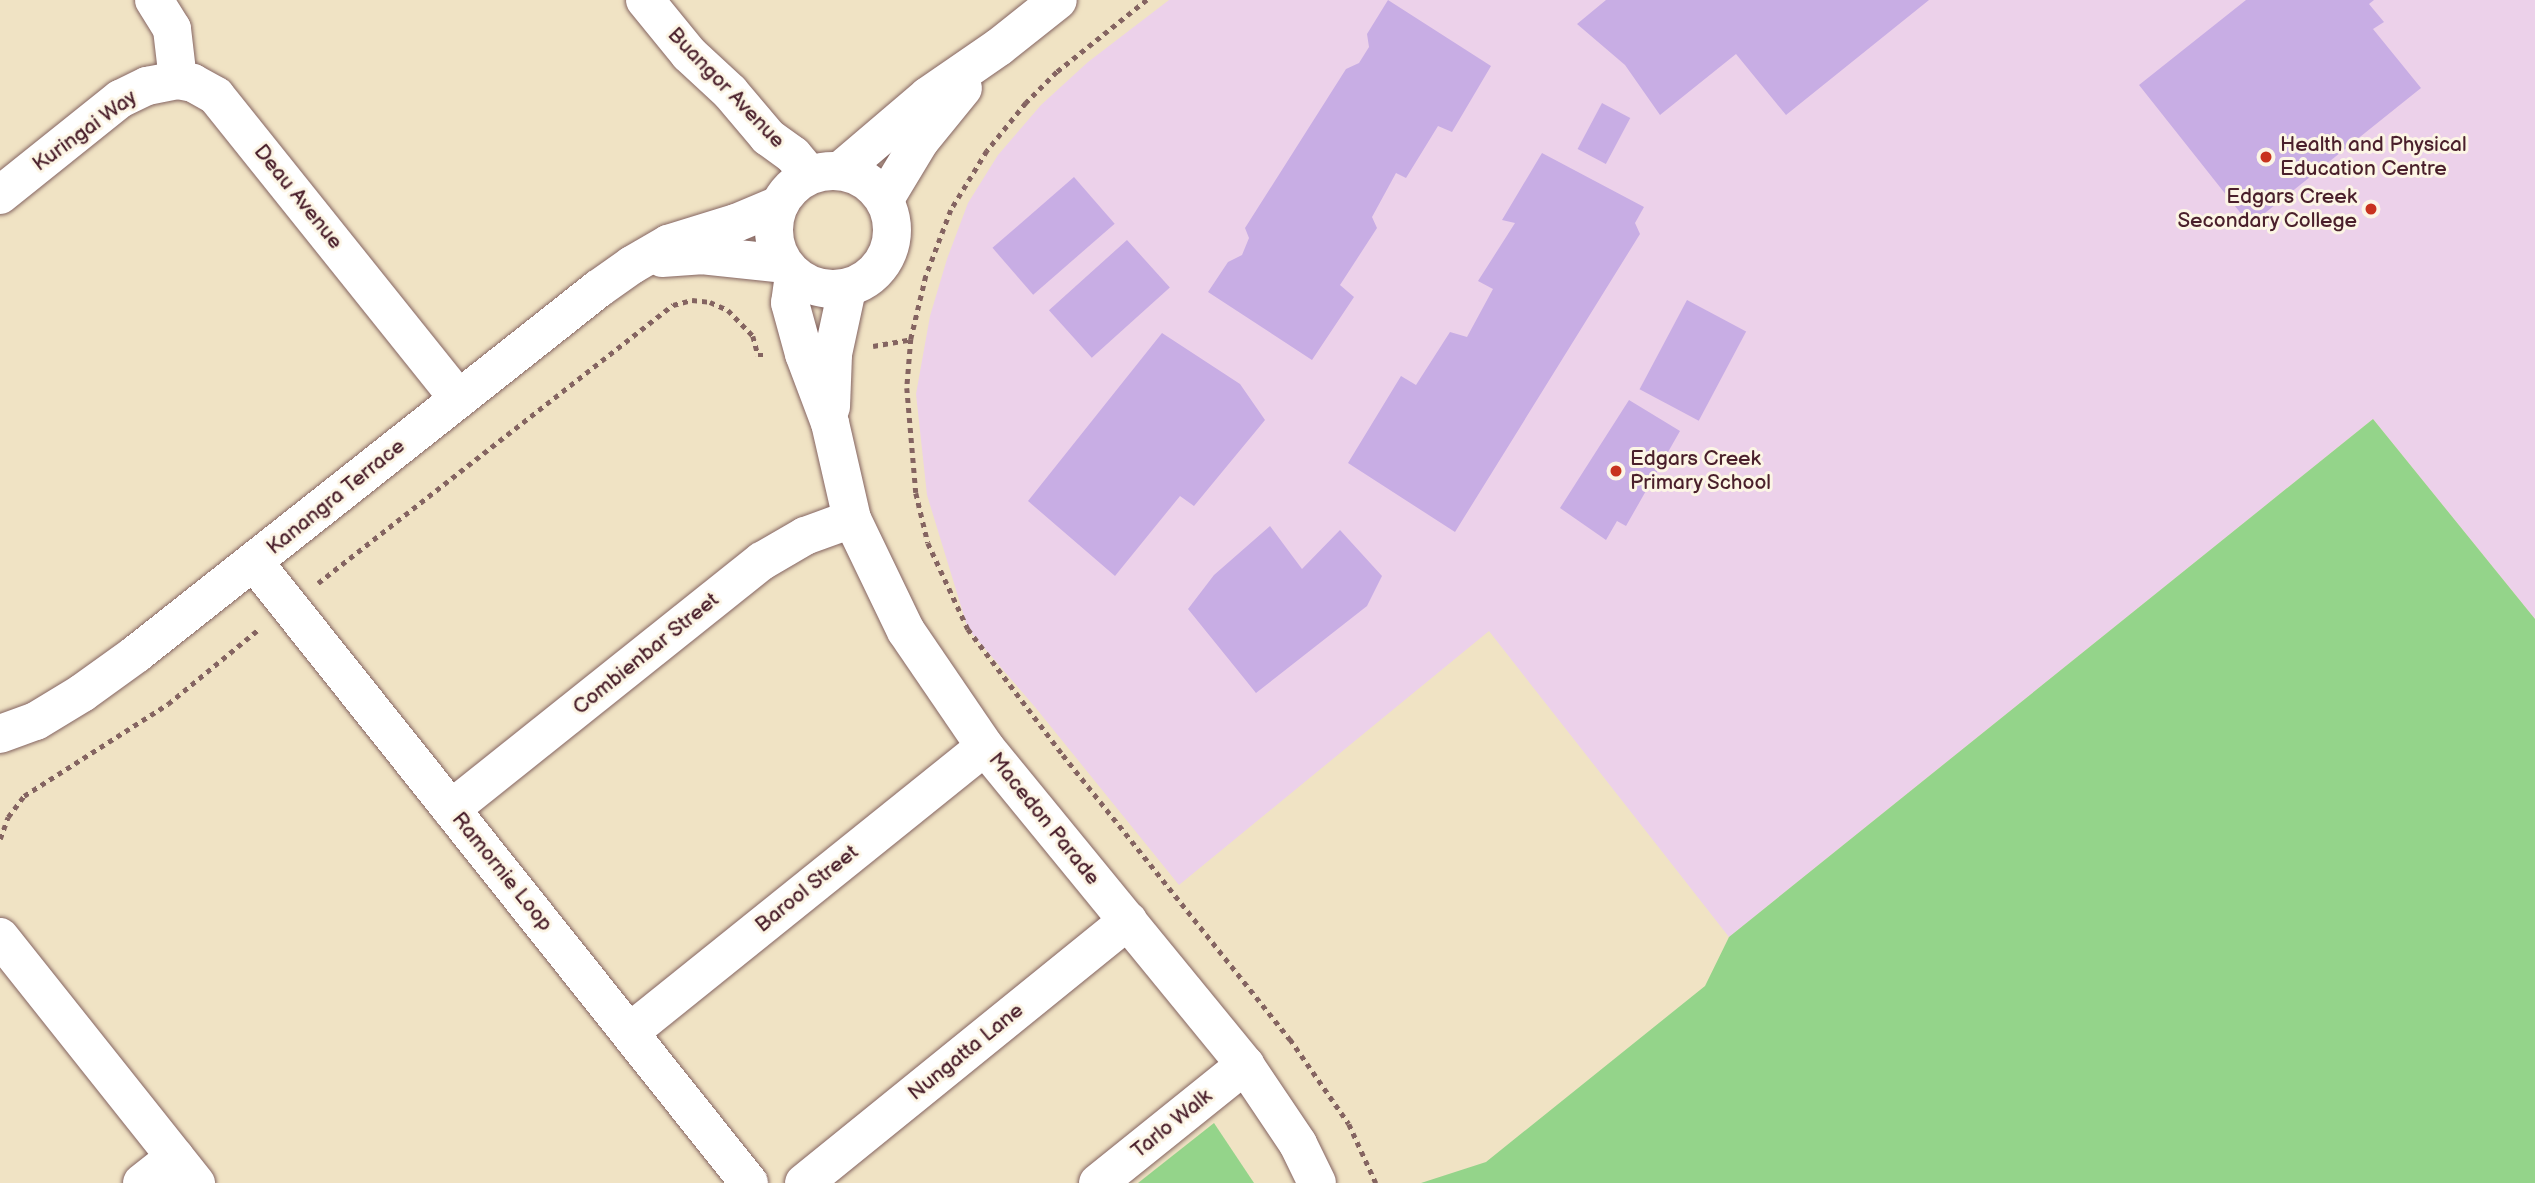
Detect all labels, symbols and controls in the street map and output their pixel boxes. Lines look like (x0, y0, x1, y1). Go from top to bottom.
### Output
street label: Buangor Avenue (662, 23, 790, 153)
street label: Kuringai Way (28, 85, 142, 177)
place label: Health and Physical Education Centre (2280, 132, 2467, 182)
street label: Deau Avenue (248, 140, 348, 254)
marker: Health and Physical Education Centre (2258, 149, 2274, 165)
place label: Edgars Creek Secondary College (2176, 184, 2357, 234)
marker: Edgars Creek Secondary College (2363, 201, 2379, 217)
street label: Kanangra Terrace (262, 433, 410, 561)
place label: Edgars Creek Primary School (1630, 446, 1773, 496)
marker: Edgars Creek Primary School (1608, 463, 1624, 479)
street label: Combienbar Street (568, 587, 724, 721)
street label: Macedon Parade (983, 748, 1105, 890)
street label: Ramornie Loop (446, 807, 558, 937)
street label: Barool Street (750, 840, 864, 938)
street label: Nungatta Lane (903, 998, 1029, 1106)
street label: Tarlo Walk (1126, 1084, 1218, 1164)

